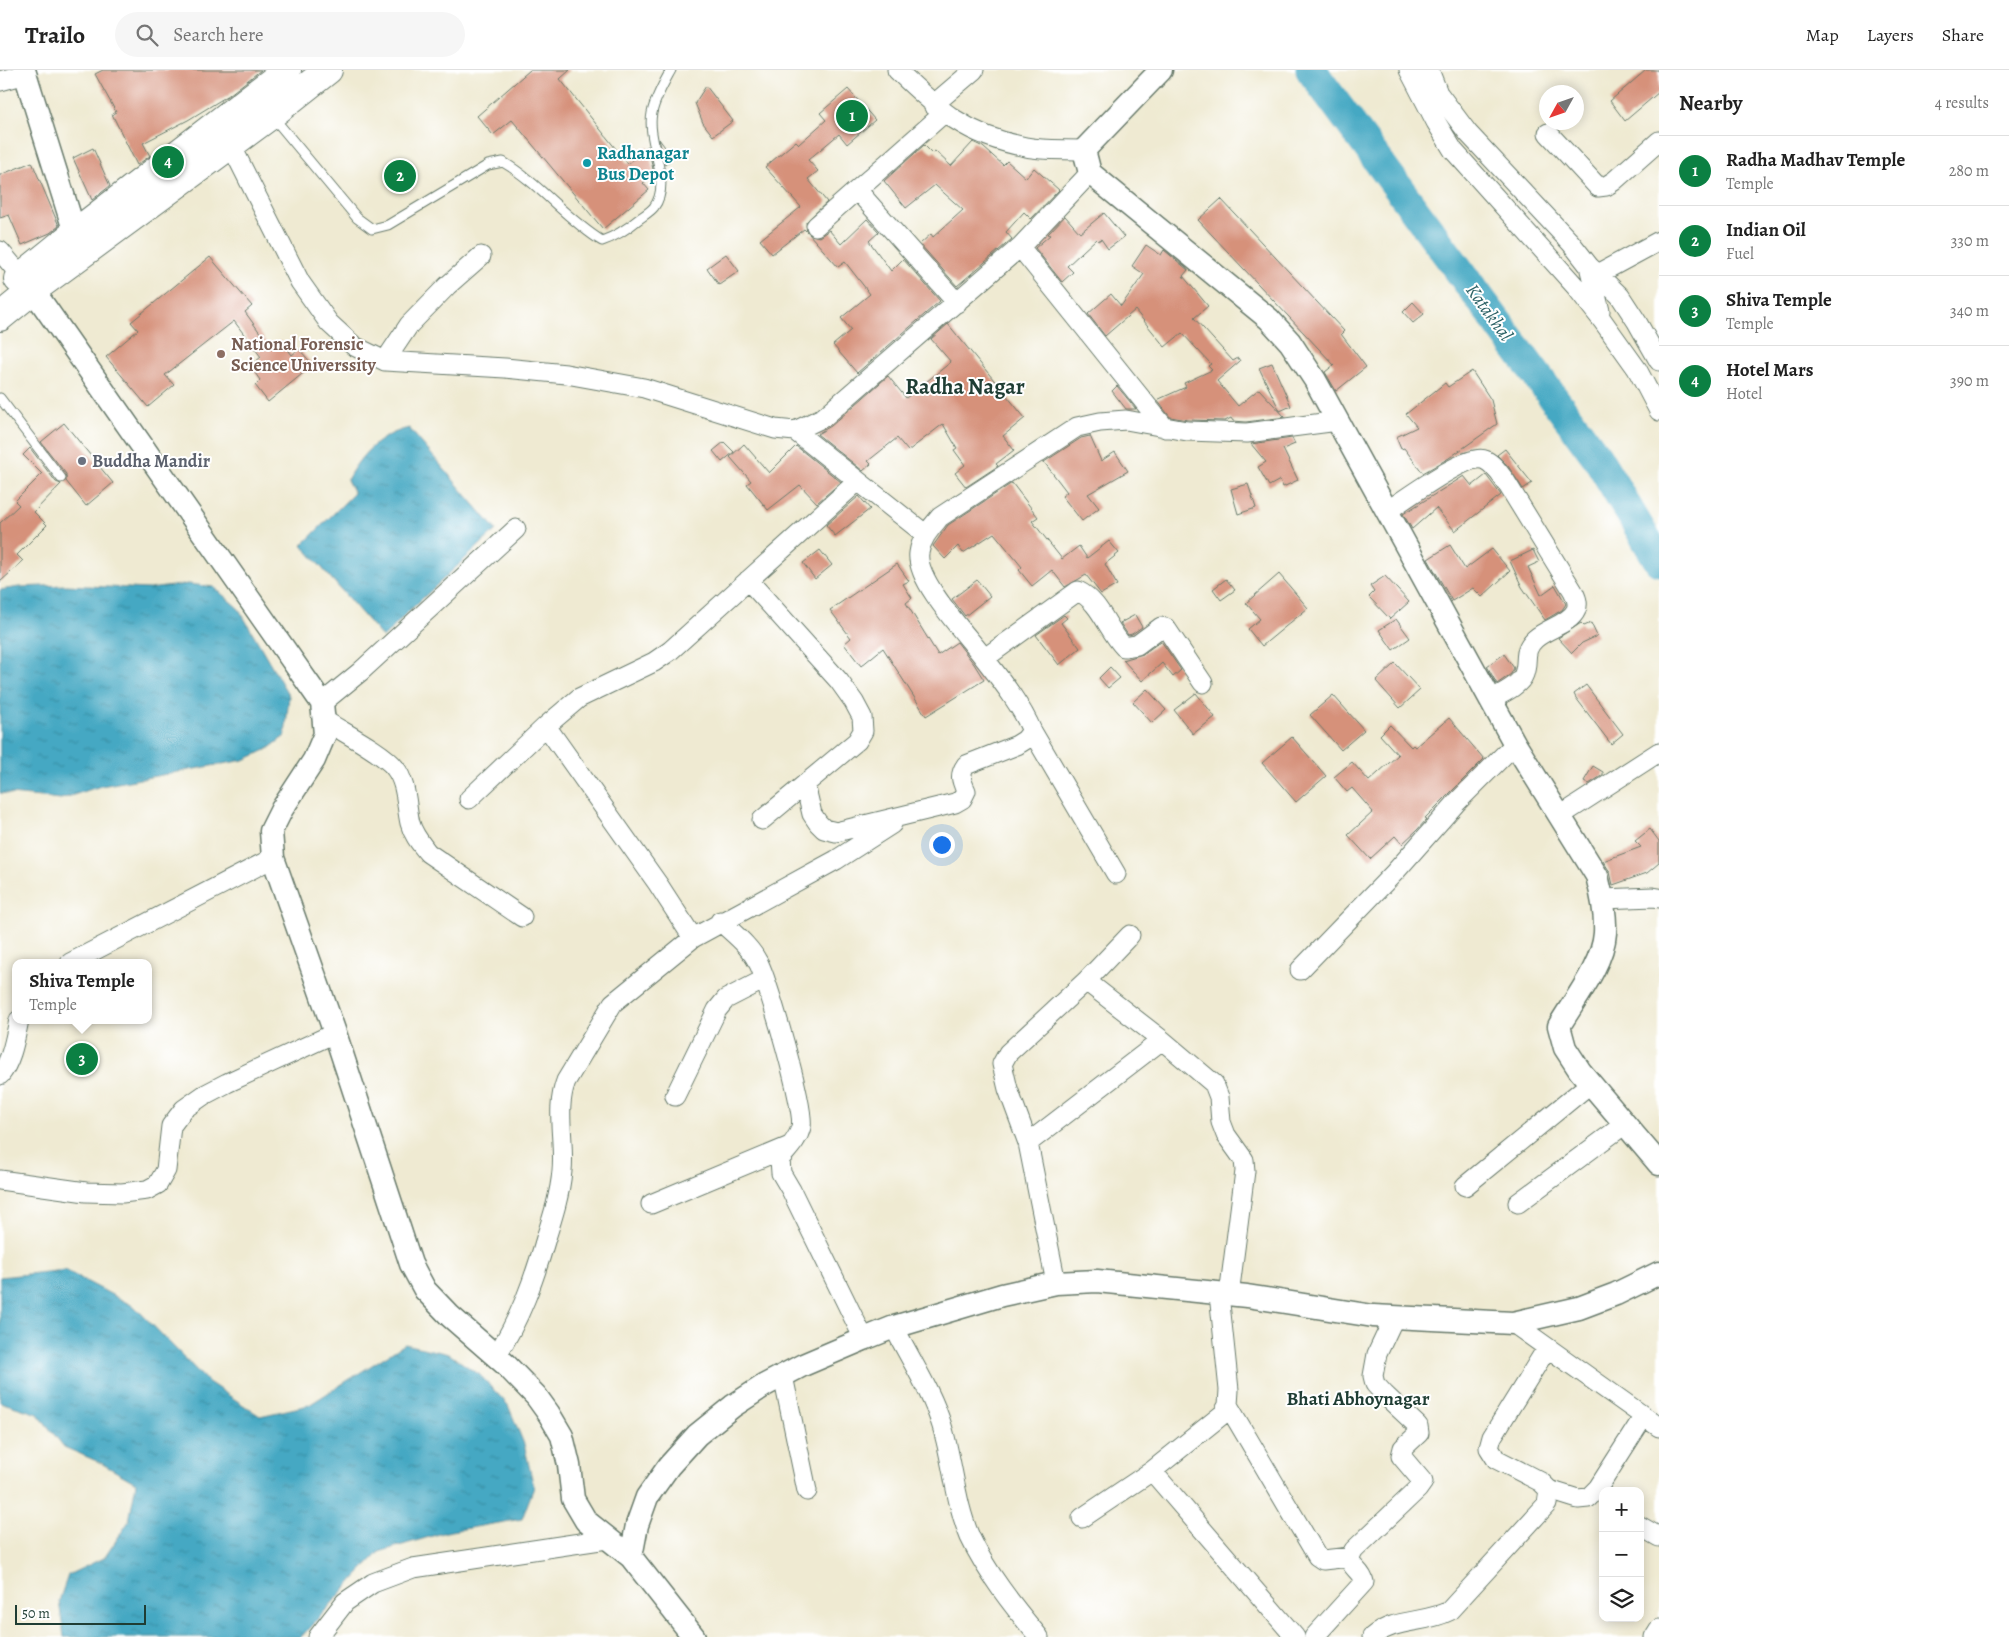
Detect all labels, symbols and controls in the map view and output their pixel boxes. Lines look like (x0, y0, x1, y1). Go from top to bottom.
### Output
search box (115, 12, 465, 57)
text: Trailo (25, 19, 85, 51)
icon: search (133, 21, 161, 49)
text: Search here (173, 22, 264, 48)
text: Map (1806, 23, 1839, 47)
text: Layers (1867, 23, 1914, 47)
text: Share (1942, 23, 1984, 47)
north arrow (1539, 85, 1584, 130)
text: Nearby (1679, 89, 1742, 117)
text: 4 results (1935, 92, 1989, 114)
pin: 1 (836, 97, 868, 135)
place label: Radhanagar Bus Depot (597, 141, 690, 186)
pin: 4 (152, 143, 184, 181)
text: Radha Madhav Temple (1726, 147, 1905, 173)
pin: 2 (384, 157, 416, 195)
marker: Radhanagar Bus Depot (581, 157, 593, 169)
text: 1 (1692, 160, 1698, 182)
text: 280 m (1949, 160, 1989, 182)
text: Temple (1726, 173, 1774, 195)
text: Indian Oil (1726, 217, 1806, 243)
text: 2 (1691, 230, 1699, 252)
text: 330 m (1951, 230, 1989, 252)
text: Fuel (1726, 243, 1754, 265)
water label: Katakhal (1460, 279, 1519, 347)
text: Shiva Temple (1726, 287, 1832, 313)
text: 3 (1692, 300, 1698, 322)
text: 340 m (1950, 300, 1989, 322)
text: Temple (1726, 313, 1774, 335)
place label: National Forensic Science Universsity (231, 332, 377, 377)
marker: National Forensic Science Universsity (215, 348, 227, 360)
text: Hotel Mars (1726, 357, 1813, 383)
text: 4 (1691, 370, 1699, 392)
text: 390 m (1950, 370, 1989, 392)
district label: Radha Nagar (905, 372, 1025, 402)
text: Hotel (1726, 383, 1762, 405)
place label: Buddha Mandir (92, 449, 211, 473)
marker: Buddha Mandir (76, 455, 88, 467)
your location (929, 832, 955, 858)
popup (12, 959, 152, 1024)
text: Shiva Temple (29, 968, 135, 994)
text: Temple (29, 994, 77, 1016)
pin: 3 (66, 1040, 98, 1078)
district label: Bhati Abhoynagar (1286, 1386, 1430, 1412)
map controls (1599, 1487, 1644, 1622)
button: + (1599, 1487, 1644, 1532)
button: − (1599, 1532, 1644, 1577)
button: layers (1599, 1577, 1644, 1622)
scale bar (15, 1602, 146, 1625)
text: 50 m (22, 1604, 50, 1623)

